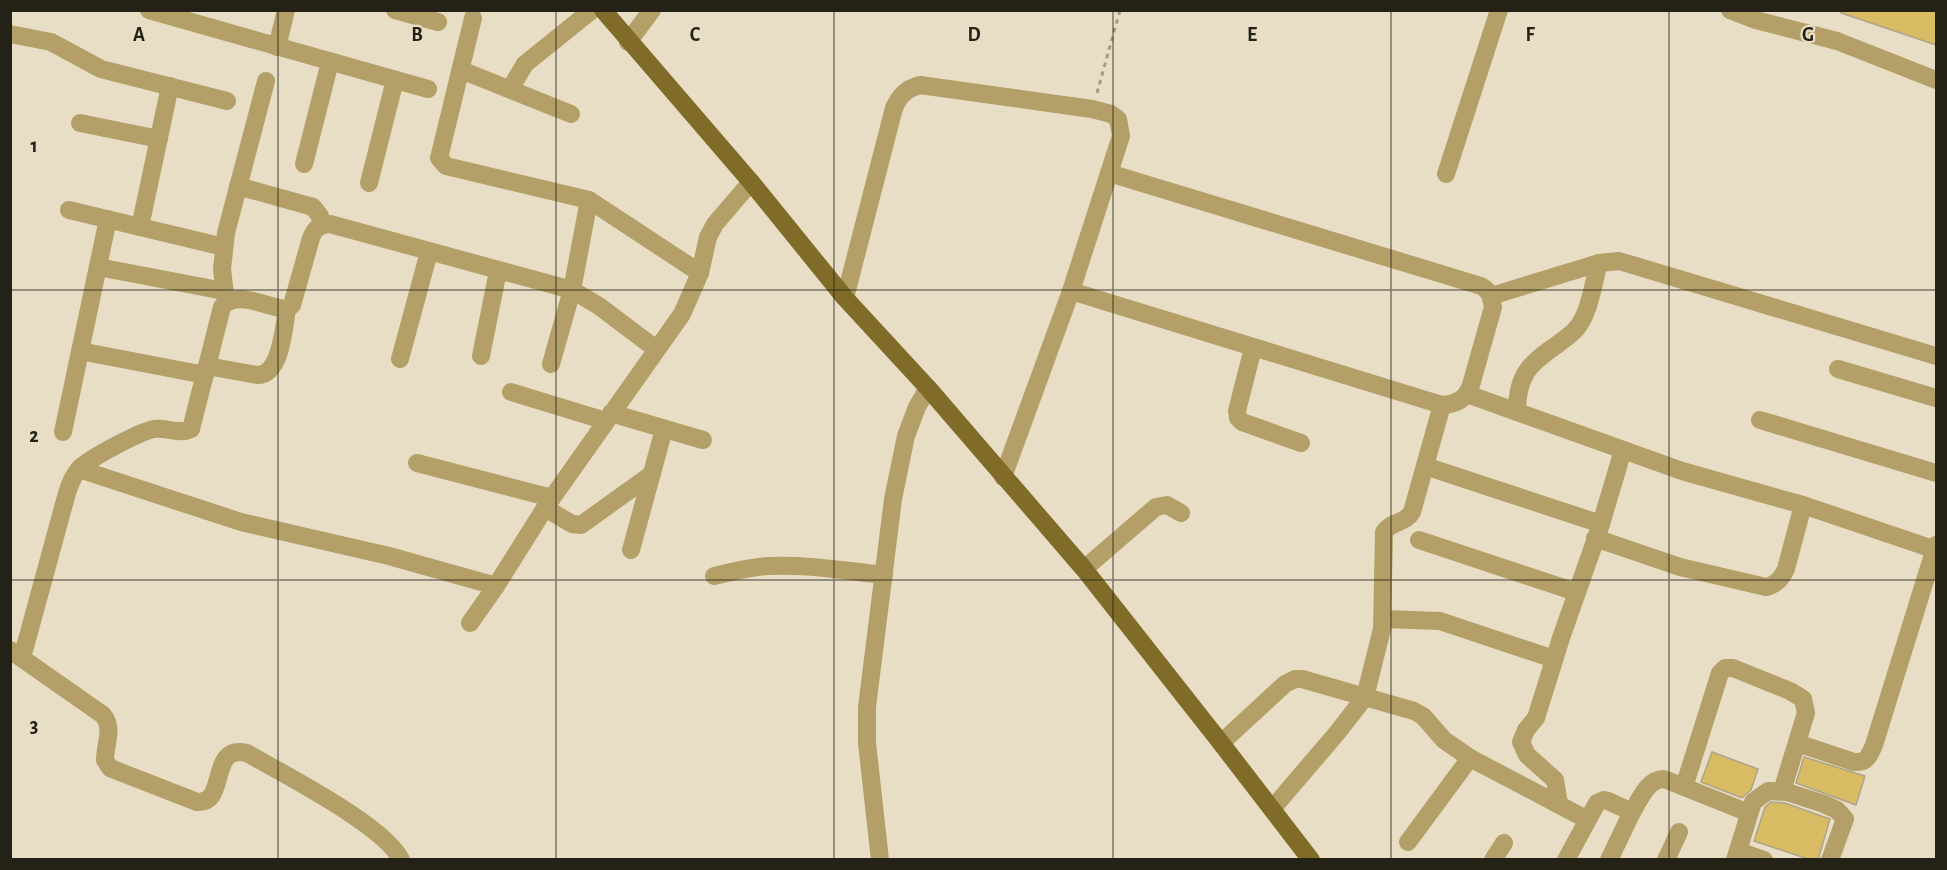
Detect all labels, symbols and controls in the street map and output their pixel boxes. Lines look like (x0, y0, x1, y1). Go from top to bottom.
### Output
text: A (133, 25, 145, 45)
text: B (411, 25, 423, 45)
text: C (690, 25, 701, 45)
text: D (967, 25, 981, 45)
text: E (1247, 25, 1257, 45)
text: F (1525, 25, 1535, 45)
text: G (1802, 25, 1814, 45)
text: 1 (30, 136, 38, 156)
text: 2 (29, 426, 39, 446)
text: 3 (30, 716, 38, 736)

